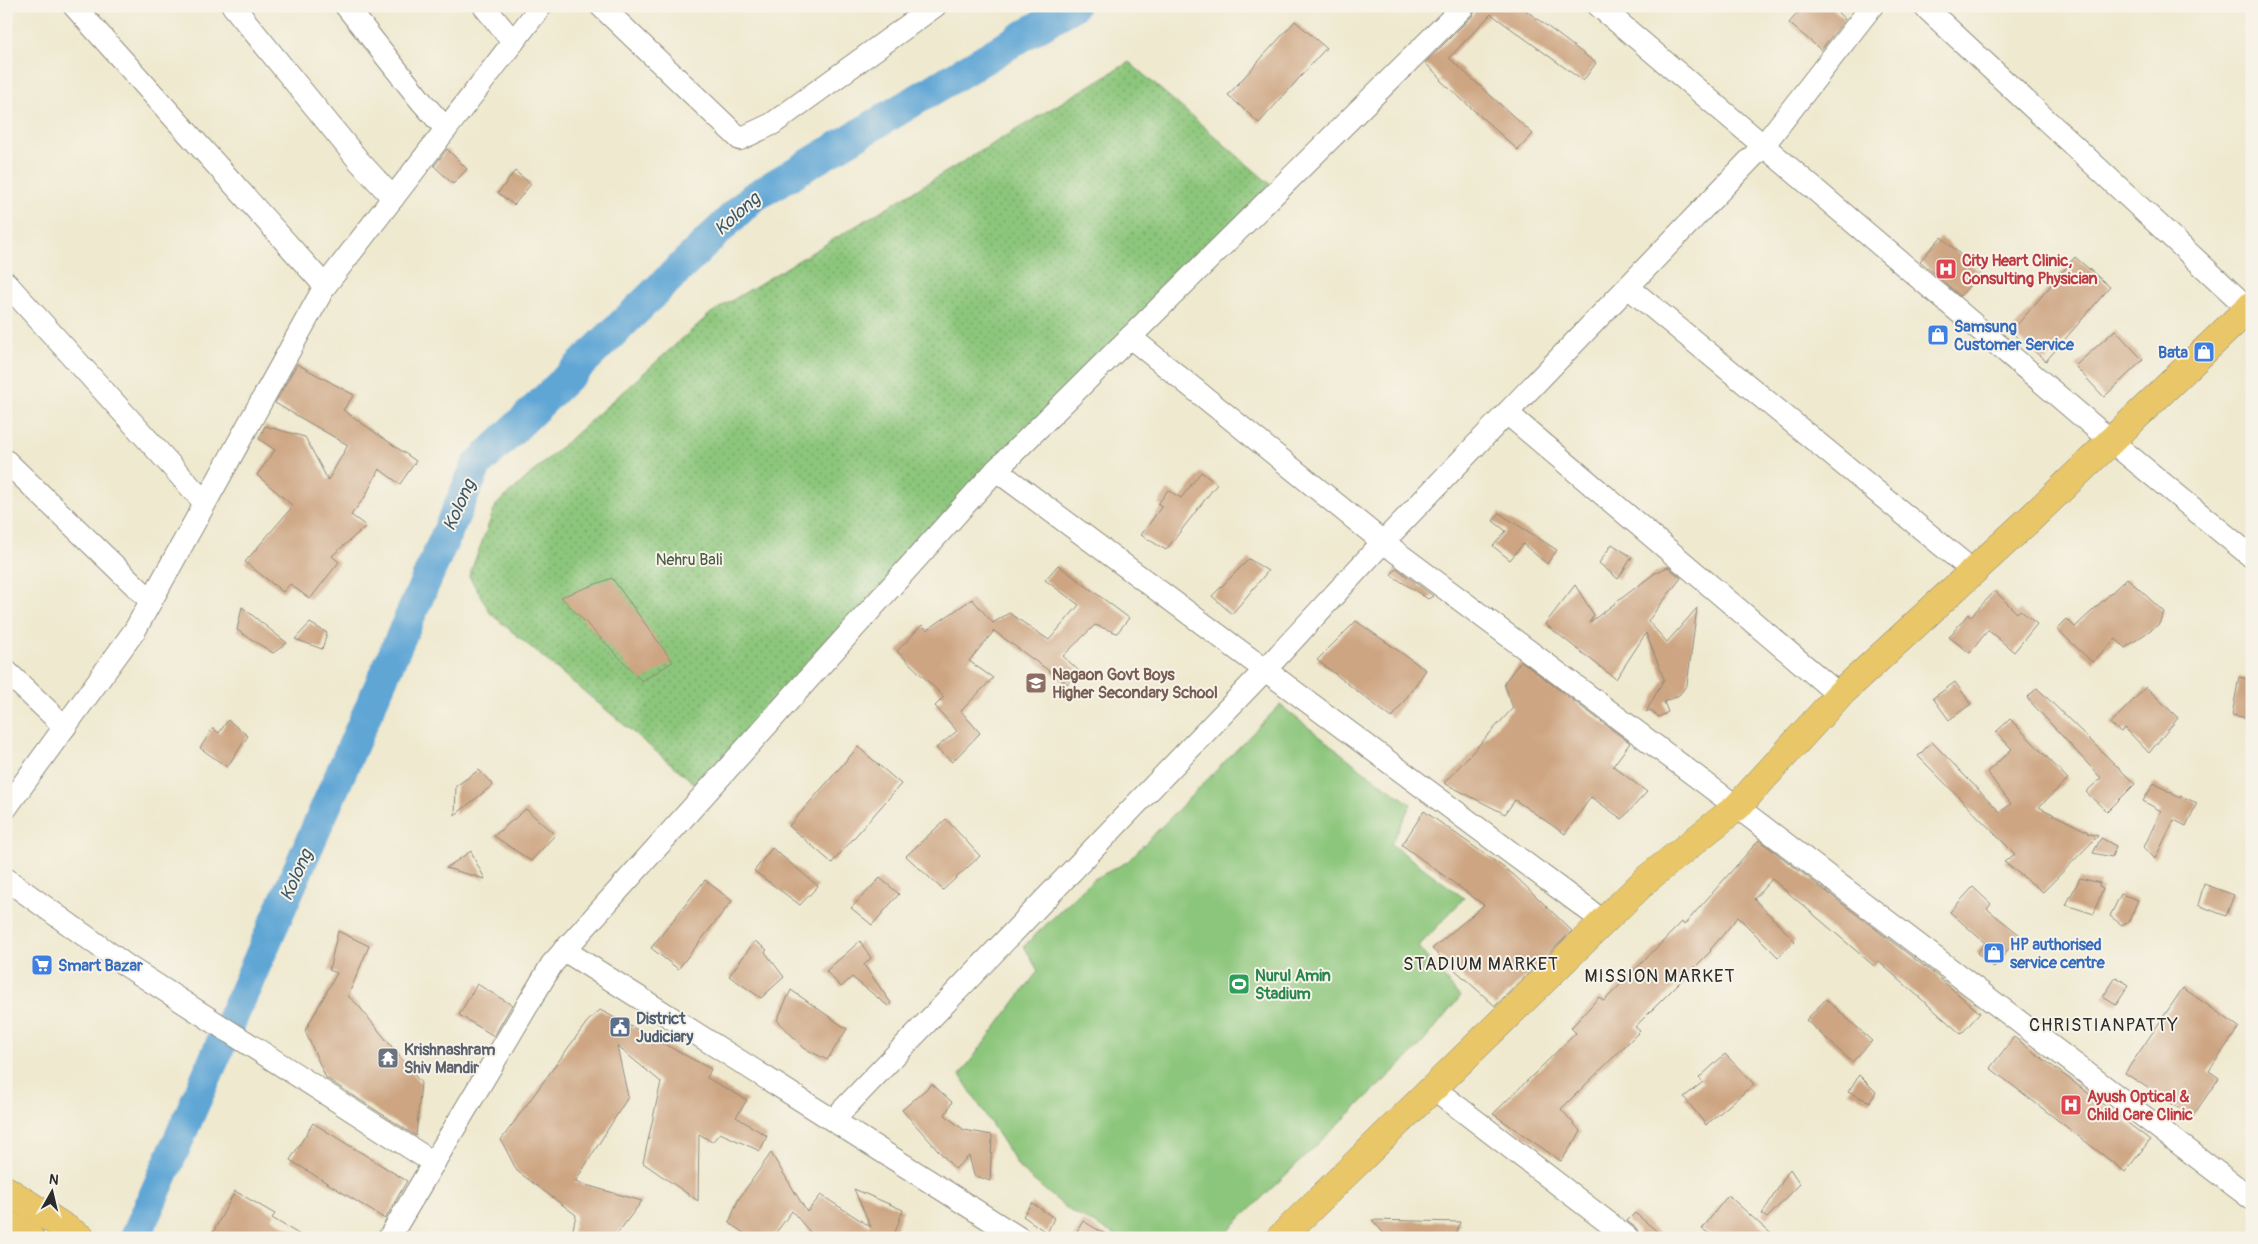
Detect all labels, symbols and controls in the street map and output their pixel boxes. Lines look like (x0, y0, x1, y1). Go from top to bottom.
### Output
water label: Kolong (710, 187, 766, 241)
place label: City Heart Clinic, Consulting Physician (1962, 251, 2098, 289)
hospital icon: City Heart Clinic, Consulting Physician (1934, 257, 1958, 281)
place label: Samsung Customer Service (1954, 317, 2075, 355)
shop icon: Samsung Customer Service (1926, 323, 1950, 347)
shop icon: Bata (2192, 340, 2216, 364)
place label: Bata (2158, 343, 2189, 363)
water label: Kolong (438, 474, 482, 534)
park label: Nehru Bali (656, 550, 722, 570)
place label: Nagaon Govt Boys Higher Secondary School (1052, 665, 1218, 703)
school or university icon: Nagaon Govt Boys Higher Secondary School (1024, 671, 1048, 695)
water label: Kolong (275, 844, 319, 904)
place label: HP authorised service centre (2010, 935, 2106, 973)
shop icon: HP authorised service centre (1982, 941, 2006, 965)
supermarket icon: Smart Bazar (30, 953, 54, 977)
district label: STADIUM MARKET (1403, 953, 1559, 976)
place label: Smart Bazar (58, 956, 143, 976)
district label: MISSION MARKET (1585, 965, 1735, 988)
place label: Nurul Amin Stadium (1255, 966, 1331, 1004)
sports icon: Nurul Amin Stadium (1227, 972, 1251, 996)
place label: District Judiciary (636, 1009, 694, 1047)
district label: CHRISTIANPATTY (2029, 1014, 2179, 1037)
public building icon: District Judiciary (608, 1015, 632, 1039)
place label: Krishnashram Shiv Mandir (404, 1040, 495, 1078)
temple icon: Krishnashram Shiv Mandir (376, 1046, 400, 1070)
place label: Ayush Optical & Child Care Clinic (2087, 1087, 2193, 1125)
hospital icon: Ayush Optical & Child Care Clinic (2059, 1093, 2083, 1117)
north arrow (28, 1166, 78, 1216)
text: N (48, 1171, 60, 1189)

